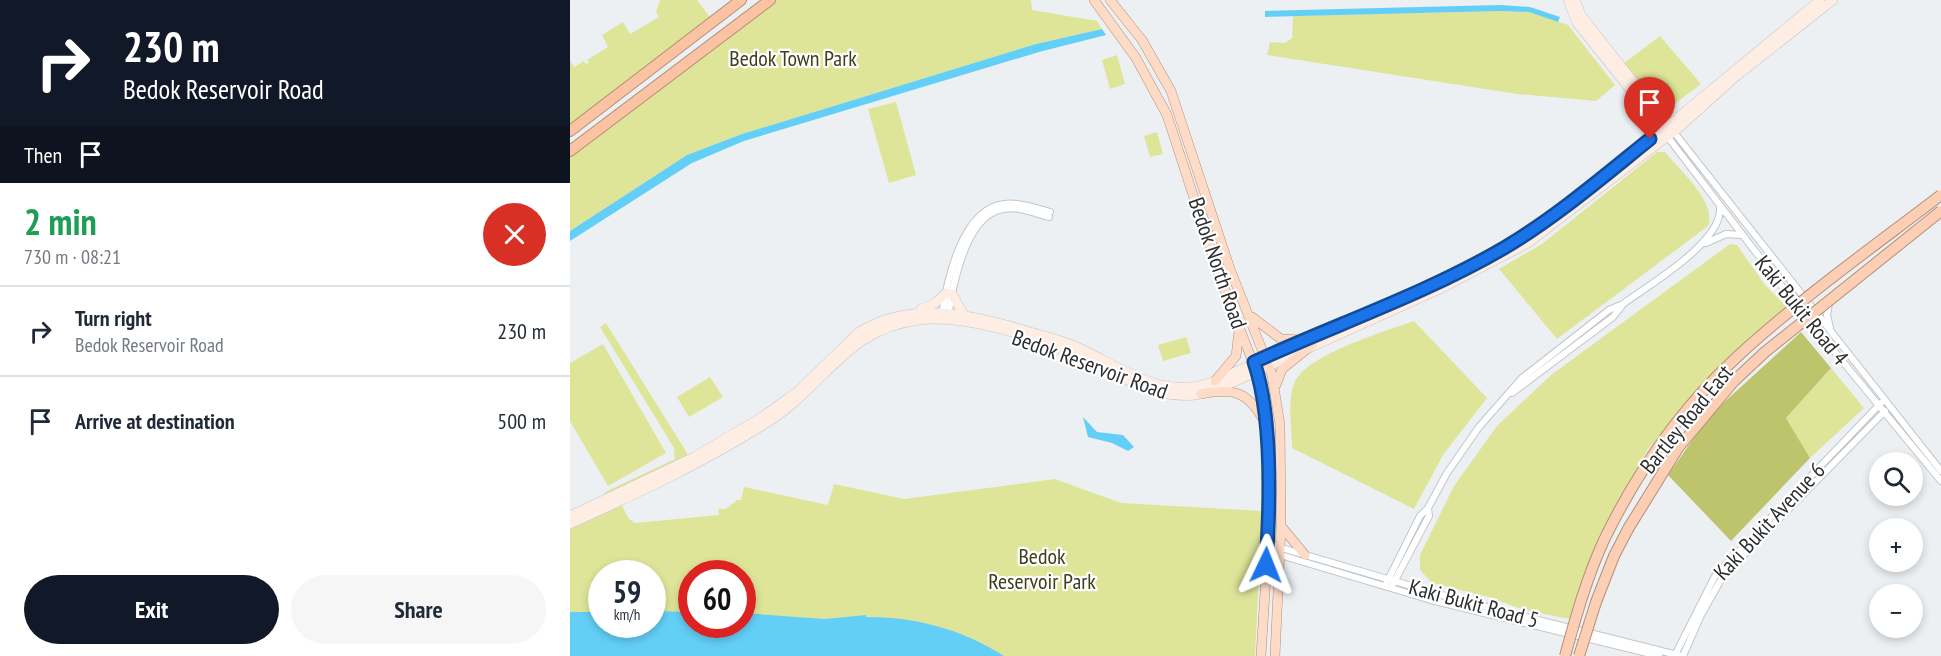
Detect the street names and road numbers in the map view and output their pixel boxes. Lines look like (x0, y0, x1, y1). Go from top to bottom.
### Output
street label: Bedok North Road (1182, 194, 1254, 332)
street label: Kaki Bukit Road 4 (1749, 249, 1855, 371)
street label: Bedok Reservoir Road (1008, 323, 1172, 405)
street label: Bartley Road East (1634, 359, 1738, 479)
street label: Kaki Bukit Avenue 6 (1707, 456, 1831, 586)
street label: Kaki Bukit Road 5 (1406, 572, 1542, 634)

